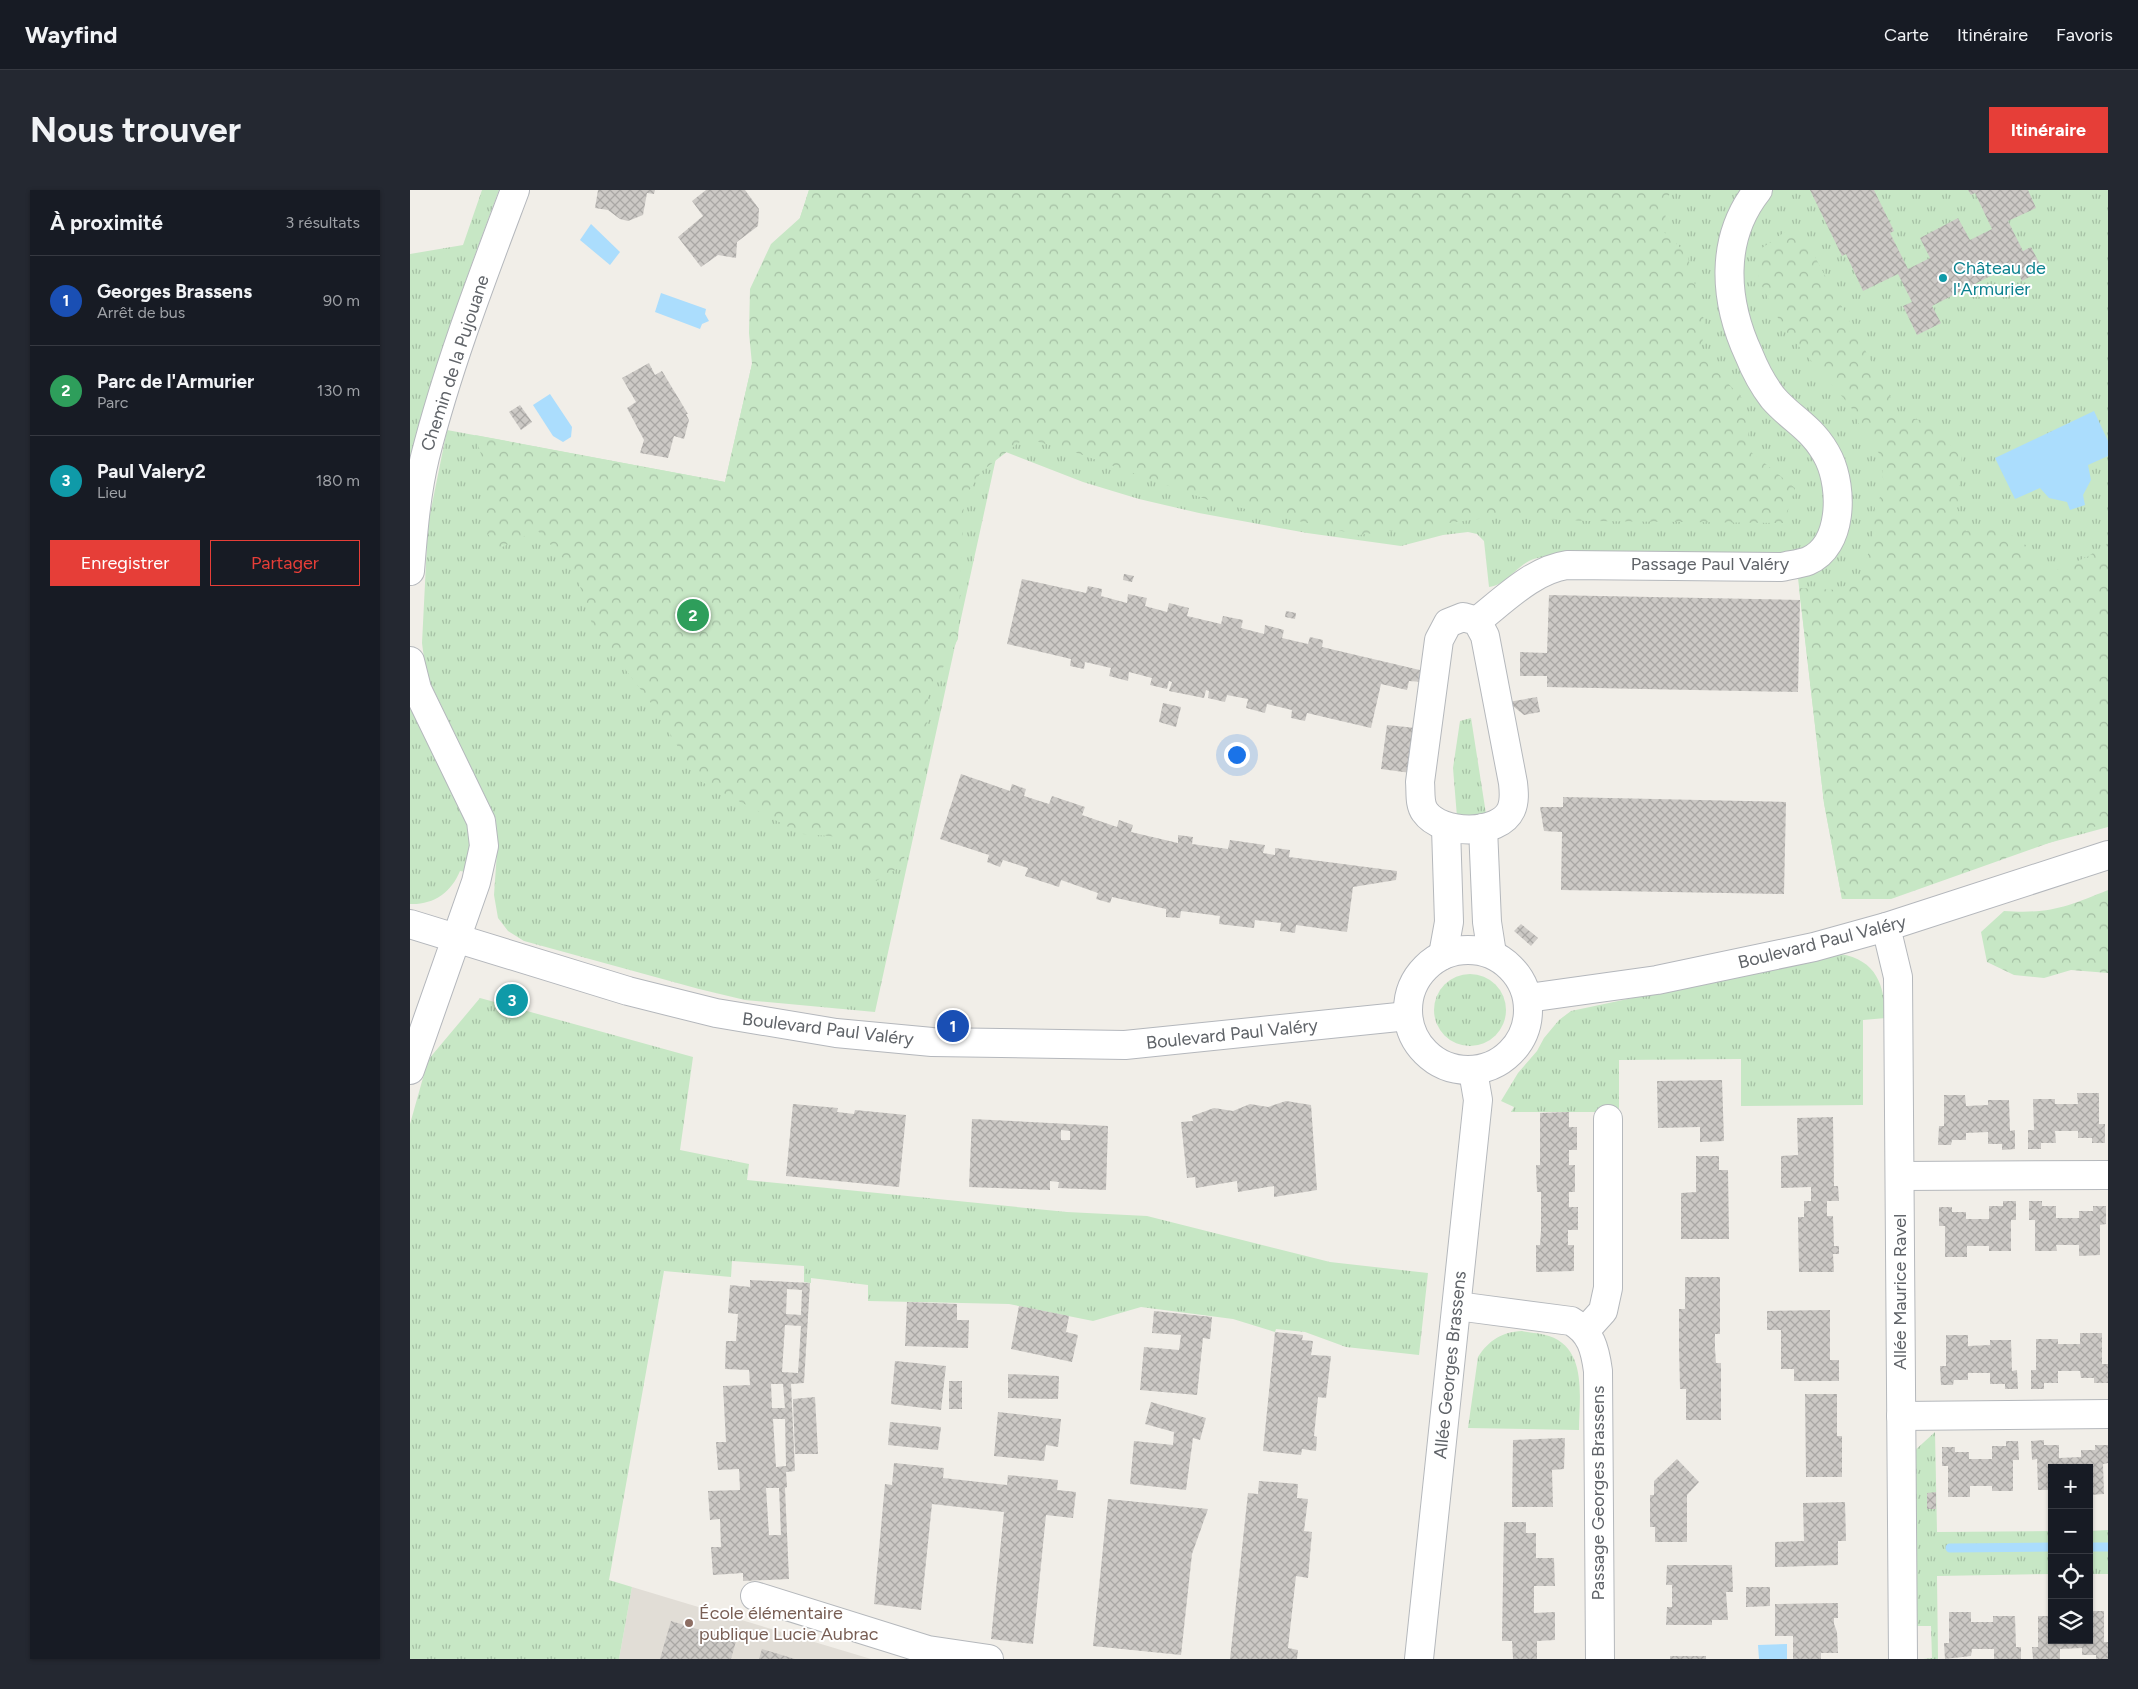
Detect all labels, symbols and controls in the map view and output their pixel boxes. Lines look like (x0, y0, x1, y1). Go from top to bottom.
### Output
text: Wayfind (25, 20, 118, 49)
text: Carte (1884, 24, 1929, 46)
text: Itinéraire (1957, 24, 2028, 46)
text: Favoris (2056, 24, 2113, 46)
button: Itinéraire (1989, 107, 2108, 153)
text: Nous trouver (30, 109, 241, 151)
text: À proximité (50, 210, 163, 235)
text: 3 résultats (286, 213, 360, 232)
place label: Château de l'Armurier (1953, 257, 2046, 300)
street label: Chemin de la Pujouane (416, 272, 494, 454)
marker: Château de l'Armurier (1937, 272, 1949, 284)
text: Georges Brassens (97, 280, 252, 303)
text: 1 (63, 291, 69, 310)
text: 90 m (323, 291, 360, 310)
text: Arrêt de bus (97, 303, 185, 322)
text: Parc de l'Armurier (97, 370, 254, 393)
text: 2 (61, 381, 71, 400)
text: 130 m (317, 381, 360, 400)
text: Parc (97, 393, 128, 412)
text: Paul Valery2 (97, 460, 206, 483)
text: 3 (62, 471, 70, 490)
text: 180 m (316, 471, 360, 490)
text: Lieu (97, 483, 127, 502)
button: Enregistrer (50, 540, 200, 586)
button: Partager (210, 540, 360, 586)
street label: Passage Paul Valéry (1631, 553, 1790, 575)
pin: 2 (677, 596, 709, 634)
your location (1224, 742, 1250, 768)
street label: Boulevard Paul Valéry (1736, 910, 1909, 974)
pin: 3 (496, 981, 528, 1019)
pin: 1 (937, 1007, 969, 1045)
street label: Boulevard Paul Valéry (741, 1008, 916, 1050)
street label: Boulevard Paul Valéry (1145, 1014, 1320, 1054)
street label: Allée Maurice Ravel (1889, 1214, 1911, 1370)
street label: Allée Georges Brassens (1429, 1270, 1471, 1460)
street label: Passage Georges Brassens (1587, 1386, 1609, 1600)
map controls (2048, 1464, 2093, 1644)
button: + (2048, 1464, 2093, 1509)
button: − (2048, 1509, 2093, 1554)
button: locate (2048, 1554, 2093, 1599)
button: layers (2048, 1599, 2093, 1644)
place label: École élémentaire publique Lucie Aubrac (699, 1602, 879, 1645)
marker: École élémentaire publique Lucie Aubrac (683, 1617, 695, 1629)

